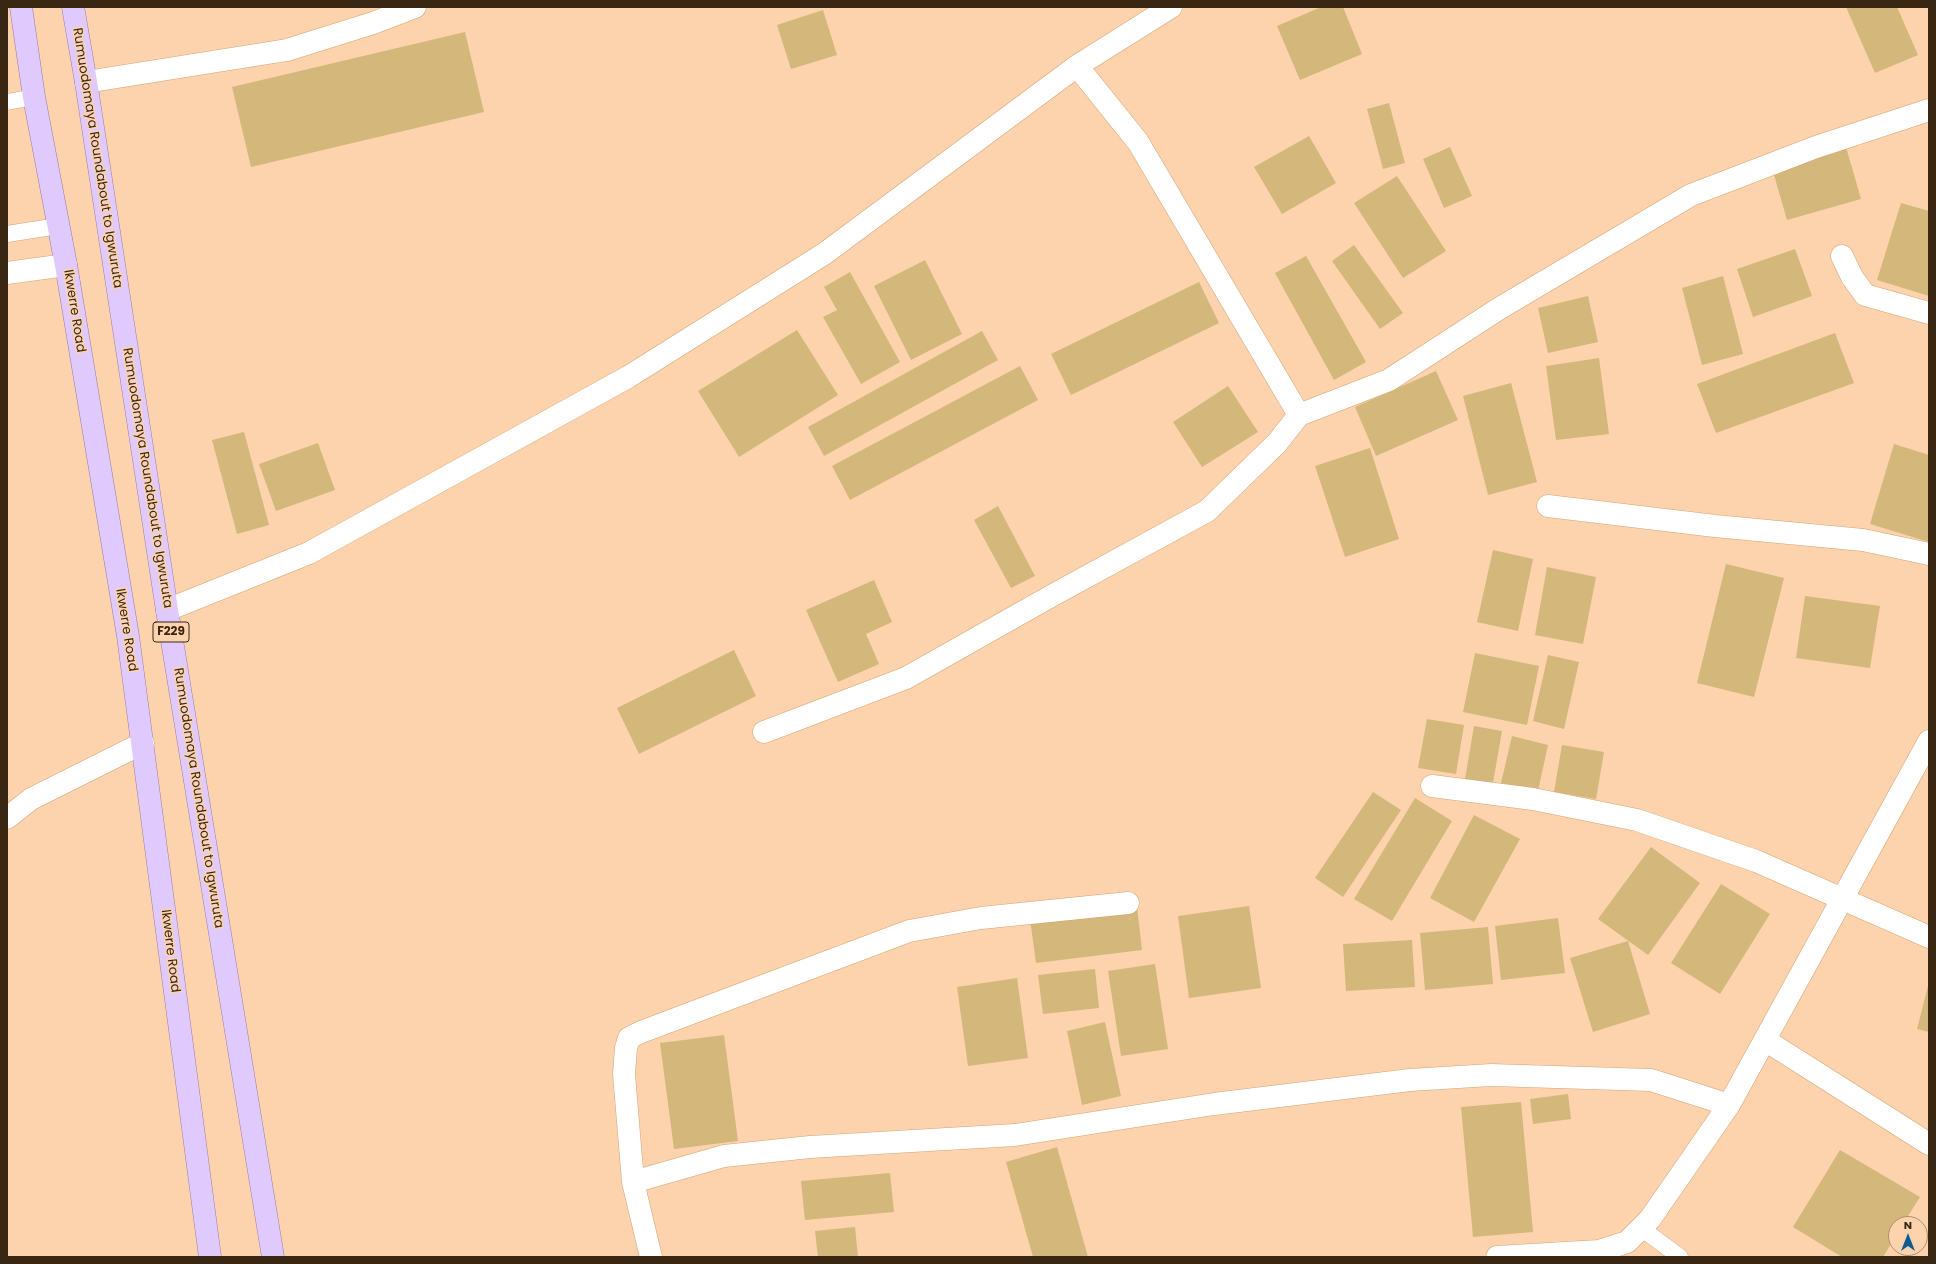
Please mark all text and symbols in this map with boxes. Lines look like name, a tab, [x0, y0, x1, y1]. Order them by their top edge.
street label: Rumuodomaya Roundabout to Igwuruta	[69, 27, 125, 289]
street label: Ikwerre Road	[60, 268, 88, 354]
street label: Rumuodomaya Roundabout to Igwuruta	[119, 347, 175, 609]
street label: Ikwerre Road	[112, 587, 140, 673]
road number: F229	[153, 622, 189, 642]
street label: Rumuodomaya Roundabout to Igwuruta	[170, 667, 226, 929]
street label: Ikwerre Road	[157, 909, 183, 993]
north arrow	[1888, 1216, 1928, 1256]
text: N	[1904, 1217, 1912, 1233]

